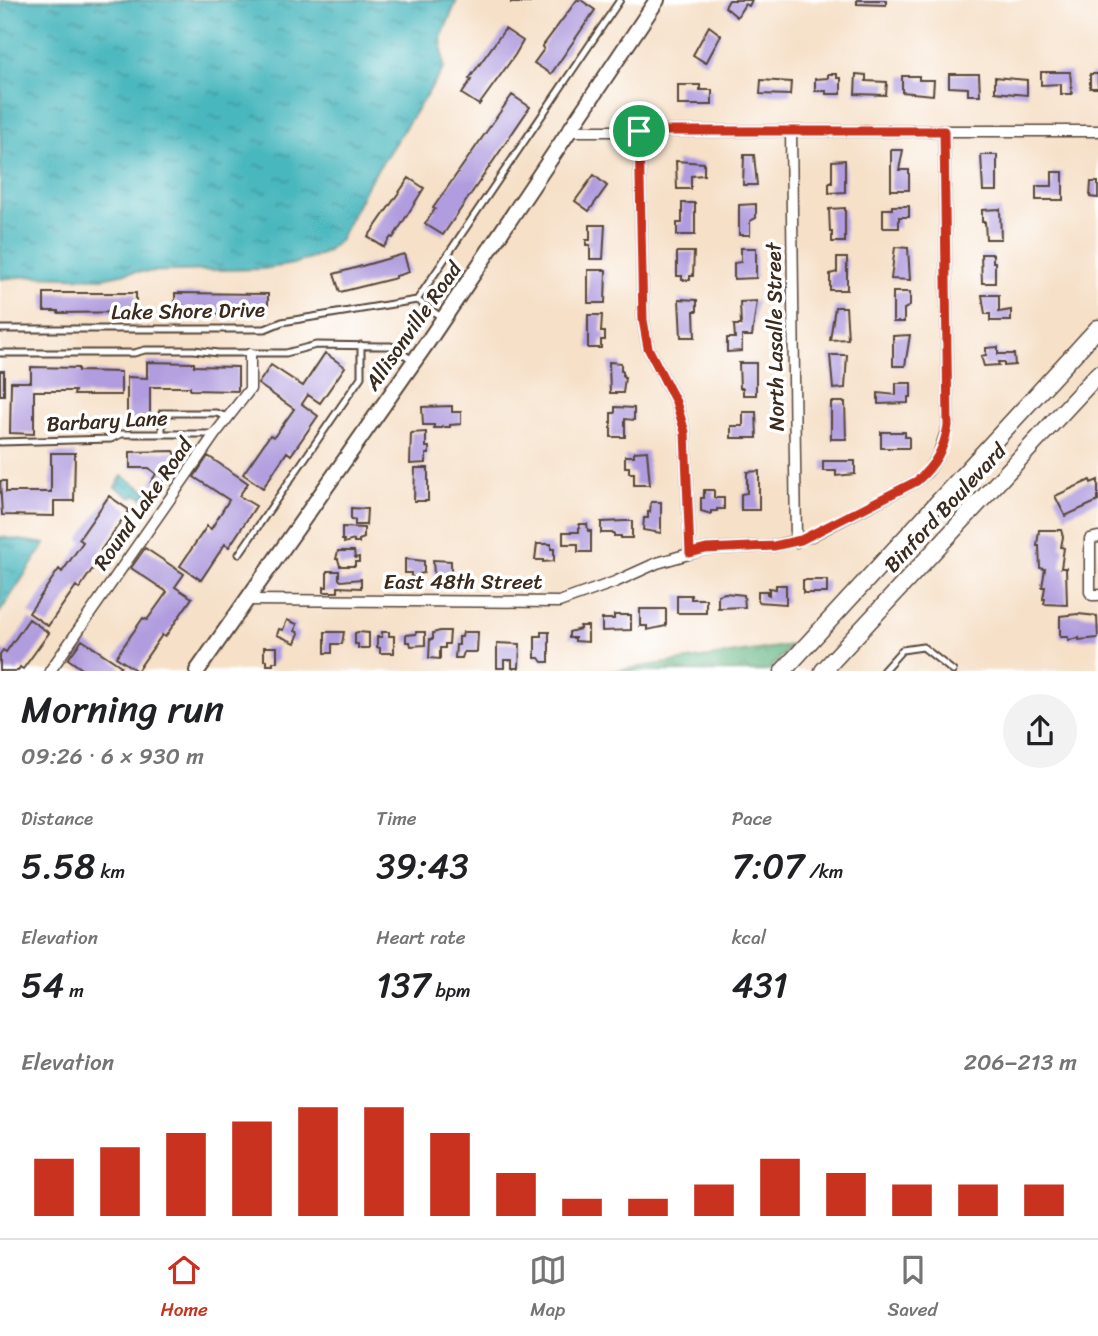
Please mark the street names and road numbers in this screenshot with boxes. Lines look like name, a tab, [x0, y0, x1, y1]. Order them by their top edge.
street label: North Lasalle Street	[754, 241, 796, 432]
street label: Allisonville Road	[354, 252, 473, 400]
street label: Lake Shore Drive	[111, 291, 265, 331]
street label: Barbary Lane	[45, 399, 169, 443]
street label: Round Lake Road	[83, 428, 204, 578]
street label: Binford Boulevard	[874, 433, 1017, 582]
street label: East 48th Street	[384, 563, 542, 601]

